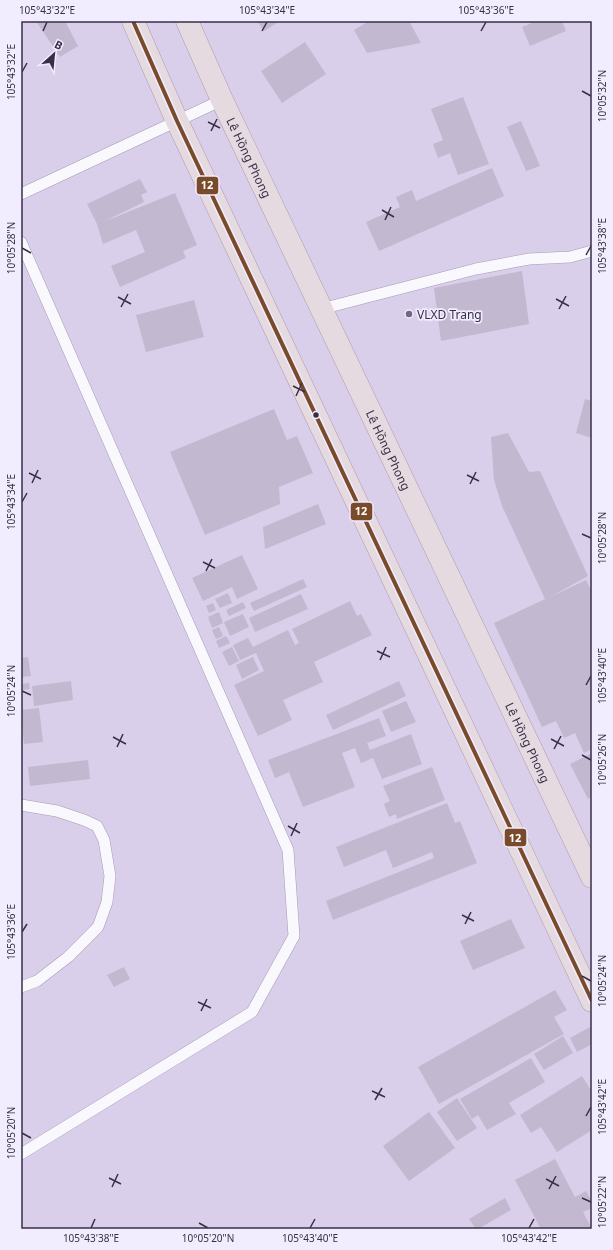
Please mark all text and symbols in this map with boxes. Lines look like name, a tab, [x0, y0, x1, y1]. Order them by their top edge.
text: 105°43'32"E	[19, 3, 75, 17]
text: 105°43'34"E	[239, 3, 295, 17]
text: 105°43'36"E	[458, 3, 514, 17]
north arrow	[34, 34, 74, 74]
text: B	[52, 36, 65, 53]
text: 105°43'32"E	[4, 44, 18, 100]
text: 10°05'32"N	[595, 70, 609, 122]
street label: Lê Hồng Phong	[223, 114, 276, 200]
line badge: 12	[196, 176, 219, 195]
text: 12	[201, 177, 213, 192]
text: 105°43'38"E	[595, 218, 609, 274]
text: 10°05'28"N	[4, 222, 18, 274]
place label: VLXD Trang	[417, 306, 482, 323]
marker: VLXD Trang	[404, 309, 414, 319]
street label: Lê Hồng Phong	[362, 407, 415, 493]
unlabelled marker	[311, 410, 321, 420]
text: 105°43'34"E	[4, 474, 18, 530]
line badge: 12	[350, 502, 373, 521]
text: 12	[355, 503, 367, 518]
text: 10°05'28"N	[595, 512, 609, 564]
text: 105°43'40"E	[595, 648, 609, 704]
text: 10°05'24"N	[4, 665, 18, 717]
street label: Lê Hồng Phong	[502, 700, 554, 785]
text: 10°05'26"N	[595, 734, 609, 786]
line badge: 12	[504, 828, 527, 847]
text: 12	[509, 830, 521, 845]
text: 105°43'36"E	[4, 904, 18, 960]
text: 10°05'24"N	[595, 955, 609, 1007]
text: 105°43'42"E	[595, 1079, 609, 1135]
text: 10°05'20"N	[4, 1107, 18, 1159]
text: 10°05'22"N	[595, 1176, 609, 1228]
text: 105°43'38"E	[63, 1231, 119, 1245]
text: 10°05'20"N	[182, 1231, 234, 1245]
text: 105°43'40"E	[282, 1231, 338, 1245]
text: 105°43'42"E	[501, 1231, 557, 1245]

